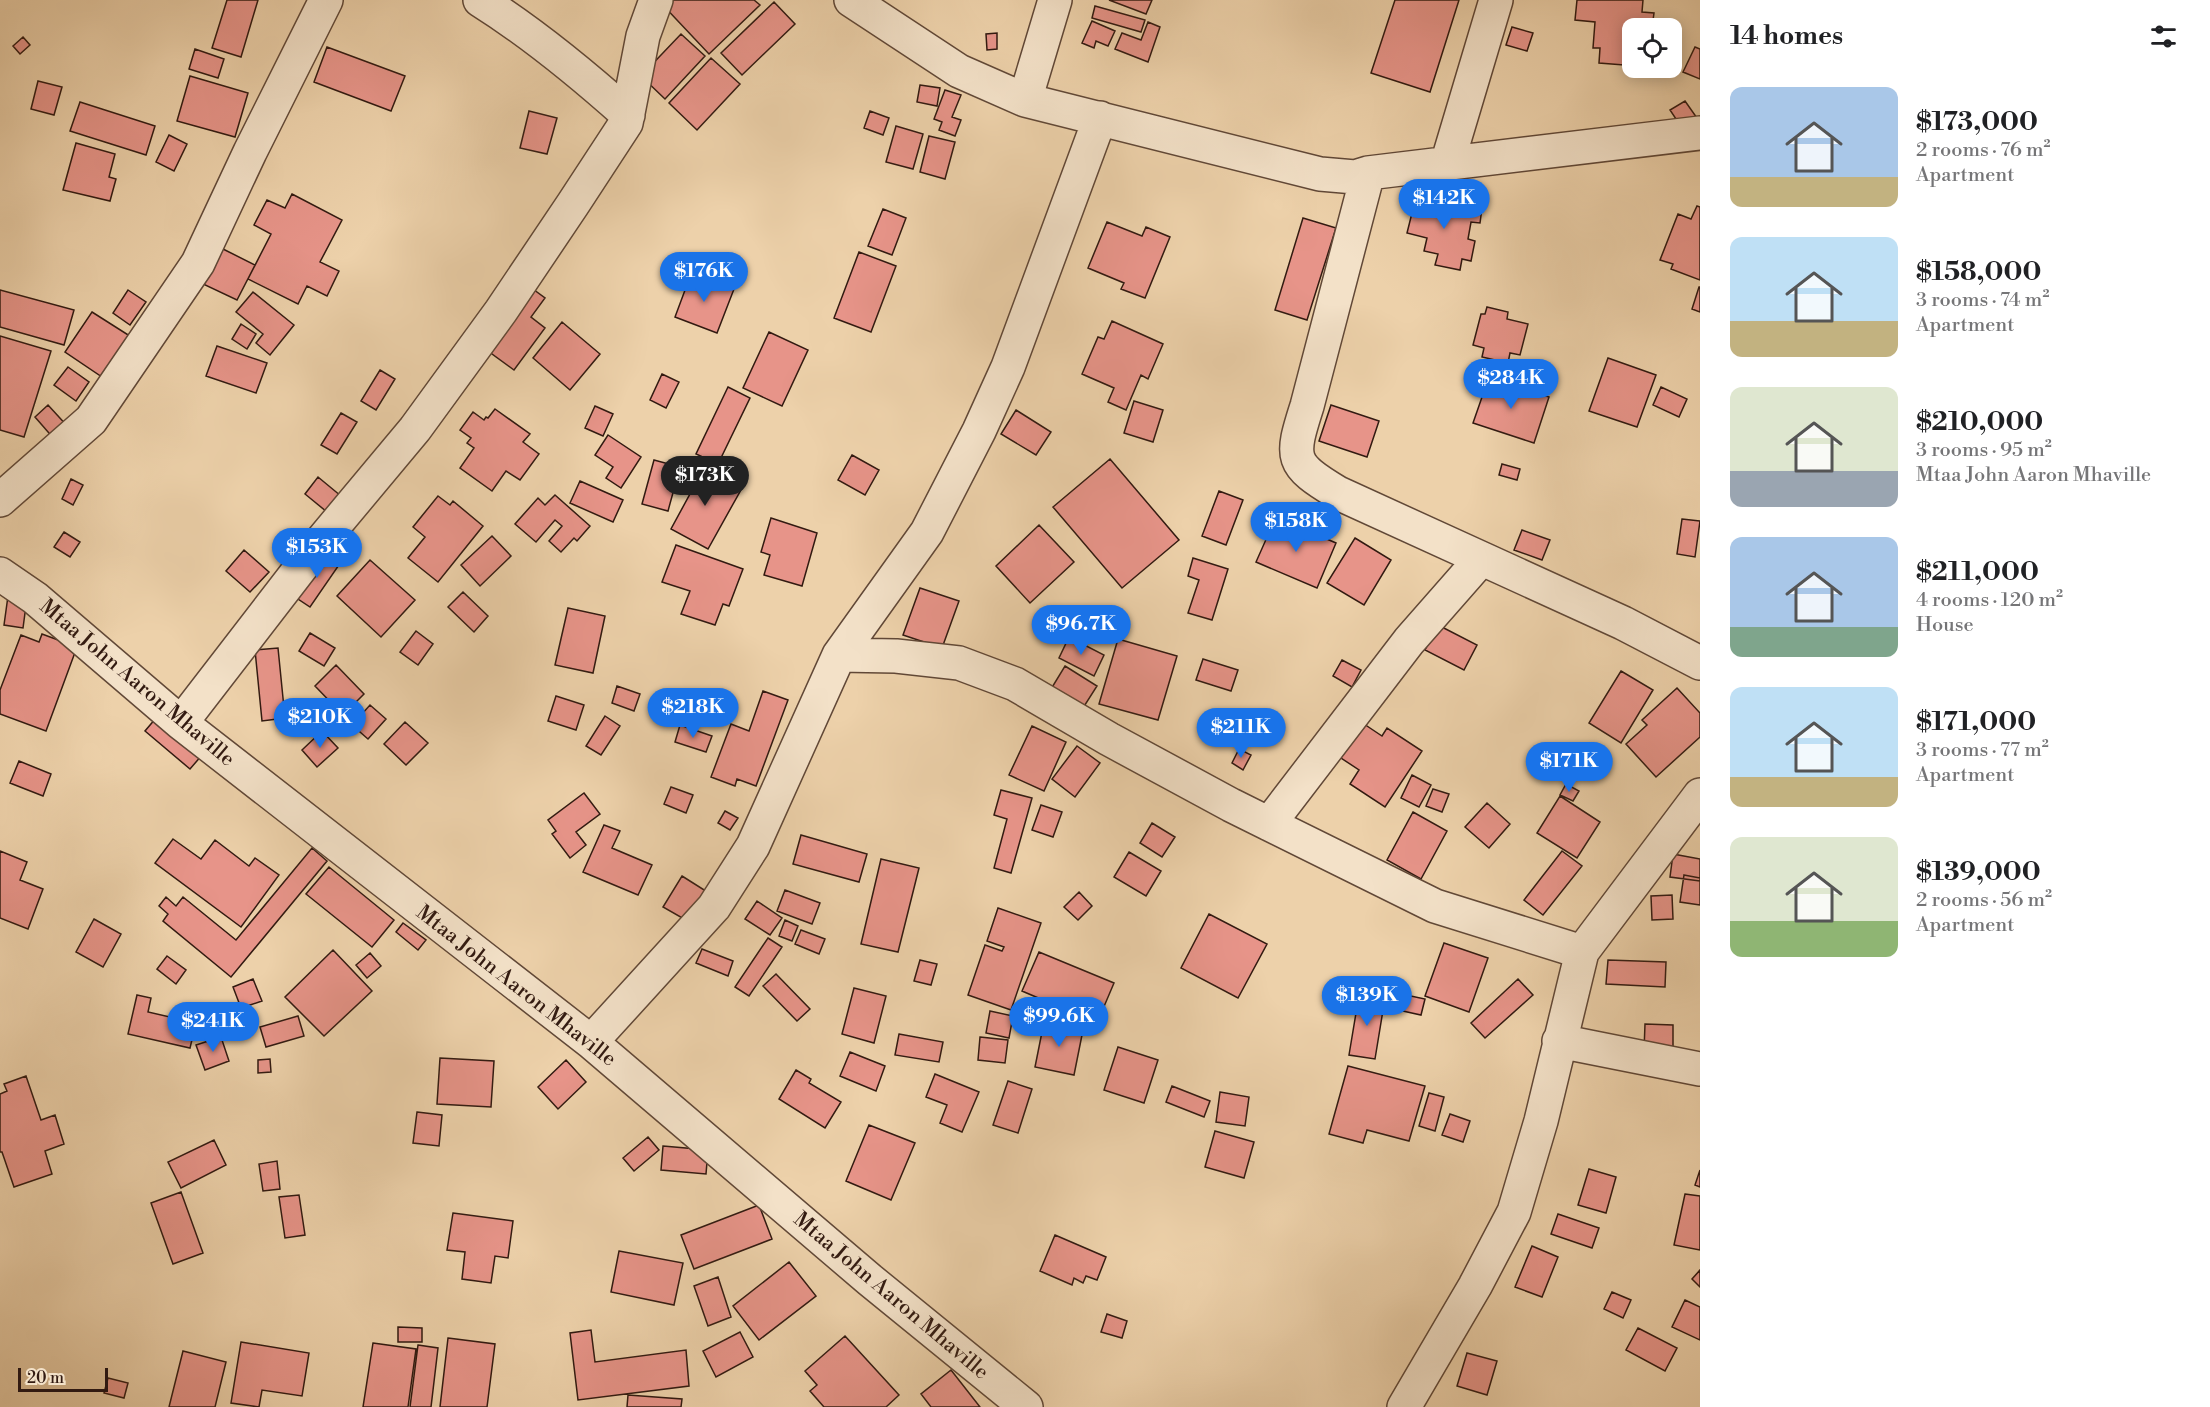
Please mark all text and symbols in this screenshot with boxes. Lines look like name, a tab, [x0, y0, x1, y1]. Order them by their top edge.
map controls	[1622, 18, 1682, 78]
button: locate	[1622, 18, 1682, 78]
text: 14 homes	[1730, 20, 1843, 52]
icon: filters	[2147, 20, 2180, 53]
text: $173,000	[1916, 106, 2038, 138]
icon: home	[1778, 111, 1850, 183]
text: 2 rooms · 76 m²	[1916, 138, 2050, 163]
text: Apartment	[1916, 163, 2014, 188]
pin: $142K	[1402, 179, 1486, 230]
text: $142K	[1413, 186, 1475, 211]
pin: $176K	[662, 252, 746, 303]
text: $158,000	[1916, 256, 2041, 288]
text: $176K	[674, 259, 734, 284]
icon: home	[1778, 261, 1850, 333]
text: 3 rooms · 74 m²	[1916, 288, 2049, 313]
text: Apartment	[1916, 313, 2014, 338]
pin: $284K	[1469, 359, 1553, 410]
text: $284K	[1477, 366, 1545, 391]
text: $210,000	[1916, 406, 2043, 438]
icon: home	[1778, 411, 1850, 483]
text: 3 rooms · 95 m²	[1916, 438, 2052, 463]
pin: $173K	[663, 456, 747, 507]
text: $173K	[675, 463, 735, 488]
text: Mtaa John Aaron Mhaville	[1916, 463, 2151, 488]
pin: $158K	[1254, 502, 1338, 553]
text: $158K	[1265, 509, 1327, 534]
pin: $153K	[275, 528, 359, 579]
text: $153K	[286, 535, 348, 560]
text: $211,000	[1916, 556, 2039, 588]
icon: home	[1778, 561, 1850, 633]
text: 4 rooms · 120 m²	[1916, 588, 2063, 613]
street label: Mtaa John Aaron Mhaville	[34, 594, 240, 772]
pin: $96.7K	[1032, 605, 1130, 656]
text: $96.7K	[1046, 612, 1116, 637]
text: House	[1916, 613, 1974, 638]
pin: $218K	[651, 688, 735, 739]
text: $218K	[662, 695, 724, 720]
pin: $210K	[278, 698, 362, 749]
text: $210K	[288, 705, 352, 730]
text: $171,000	[1916, 706, 2036, 738]
pin: $211K	[1199, 708, 1283, 759]
icon: home	[1778, 711, 1850, 783]
text: $211K	[1211, 715, 1271, 740]
text: 3 rooms · 77 m²	[1916, 738, 2049, 763]
pin: $171K	[1527, 742, 1611, 793]
text: $171K	[1540, 749, 1598, 774]
text: Apartment	[1916, 763, 2014, 788]
text: $139,000	[1916, 856, 2041, 888]
icon: home	[1778, 861, 1850, 933]
text: 2 rooms · 56 m²	[1916, 888, 2052, 913]
street label: Mtaa John Aaron Mhaville	[411, 900, 621, 1072]
text: Apartment	[1916, 913, 2014, 938]
pin: $139K	[1325, 976, 1409, 1027]
text: $139K	[1336, 983, 1398, 1008]
pin: $99.6K	[1010, 997, 1108, 1048]
pin: $241K	[171, 1002, 255, 1053]
text: $99.6K	[1023, 1004, 1095, 1029]
text: $241K	[181, 1009, 245, 1034]
street label: Mtaa John Aaron Mhaville	[788, 1207, 994, 1385]
scale bar	[18, 1365, 108, 1392]
text: 20 m	[27, 1368, 64, 1388]

